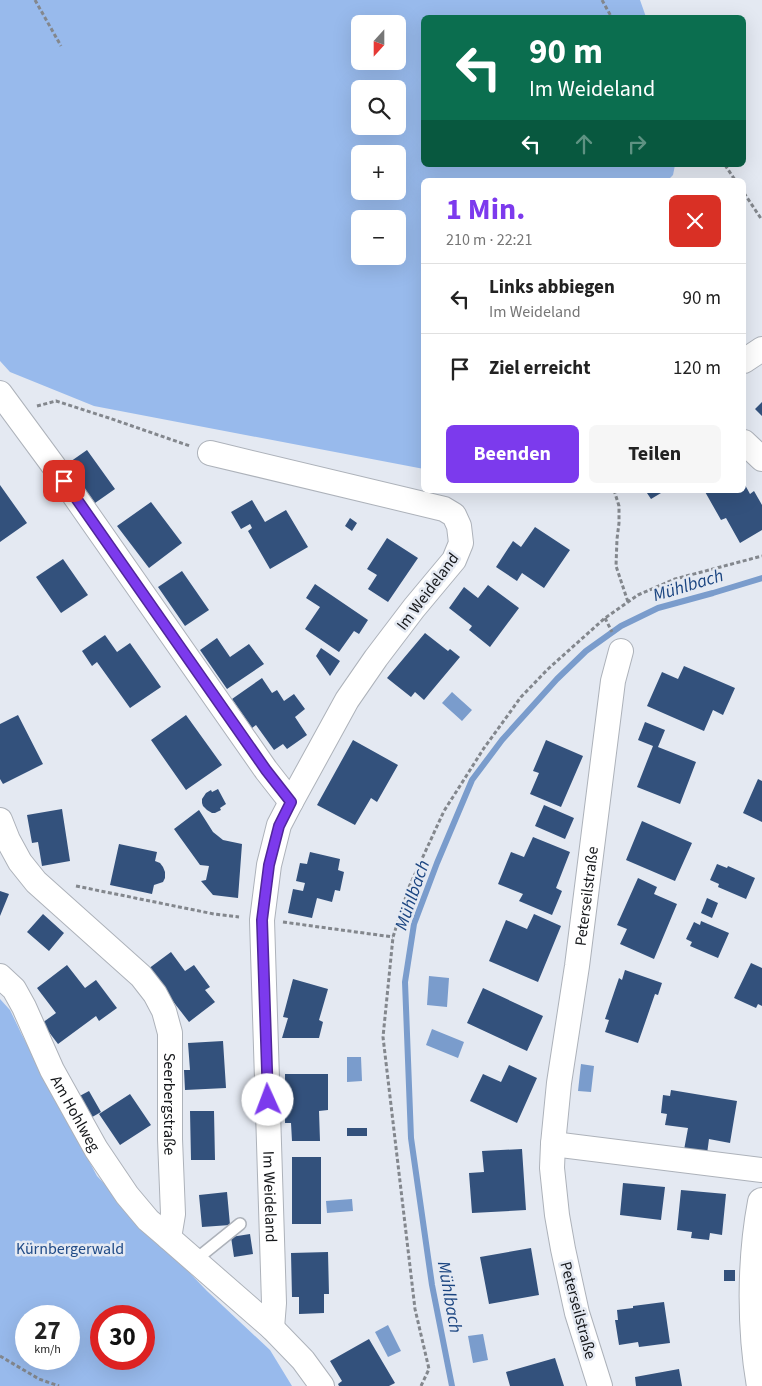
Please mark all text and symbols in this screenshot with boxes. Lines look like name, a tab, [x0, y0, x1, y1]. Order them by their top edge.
north arrow	[351, 15, 406, 70]
map controls	[351, 15, 406, 265]
text: 90 m	[529, 27, 603, 77]
icon: left	[446, 35, 511, 100]
text: Im Weideland	[529, 73, 655, 105]
button: search	[351, 80, 406, 135]
icon: left	[517, 130, 545, 158]
icon: ahead	[570, 130, 598, 158]
icon: right	[623, 130, 651, 158]
button: +	[351, 145, 406, 200]
text: 1 Min.	[446, 188, 525, 231]
button: close	[669, 195, 721, 247]
button: −	[351, 210, 406, 265]
text: 210 m · 22:21	[446, 229, 533, 251]
text: Links abbiegen	[489, 274, 615, 301]
icon: left	[446, 285, 474, 313]
text: 90 m	[683, 285, 721, 312]
text: Im Weideland	[489, 301, 581, 323]
icon: arrive	[446, 355, 474, 383]
text: Ziel erreicht	[489, 355, 590, 382]
text: 120 m	[673, 355, 721, 382]
button: Beenden	[446, 425, 579, 483]
button: Teilen	[589, 425, 721, 483]
pin	[43, 460, 85, 502]
icon: arrive	[50, 467, 78, 495]
street label: Im Weideland	[391, 548, 464, 635]
water label: Mühlbach	[650, 563, 726, 608]
street label: Peterseilstraße	[570, 845, 604, 947]
water label: Mühlbach	[389, 857, 436, 934]
street label: Seerbergstraße	[158, 1053, 181, 1156]
street label: Am Hohlweg	[45, 1071, 105, 1156]
position arrow	[241, 1073, 293, 1125]
street label: Im Weideland	[257, 1151, 282, 1243]
park label: Kürnbergerwald	[16, 1238, 124, 1260]
water label: Mühlbach	[431, 1259, 468, 1335]
street label: Peterseilstraße	[554, 1259, 602, 1361]
speed limit sign: 30	[90, 1305, 155, 1370]
text: 27	[34, 1313, 61, 1349]
text: km/h	[34, 1341, 61, 1358]

